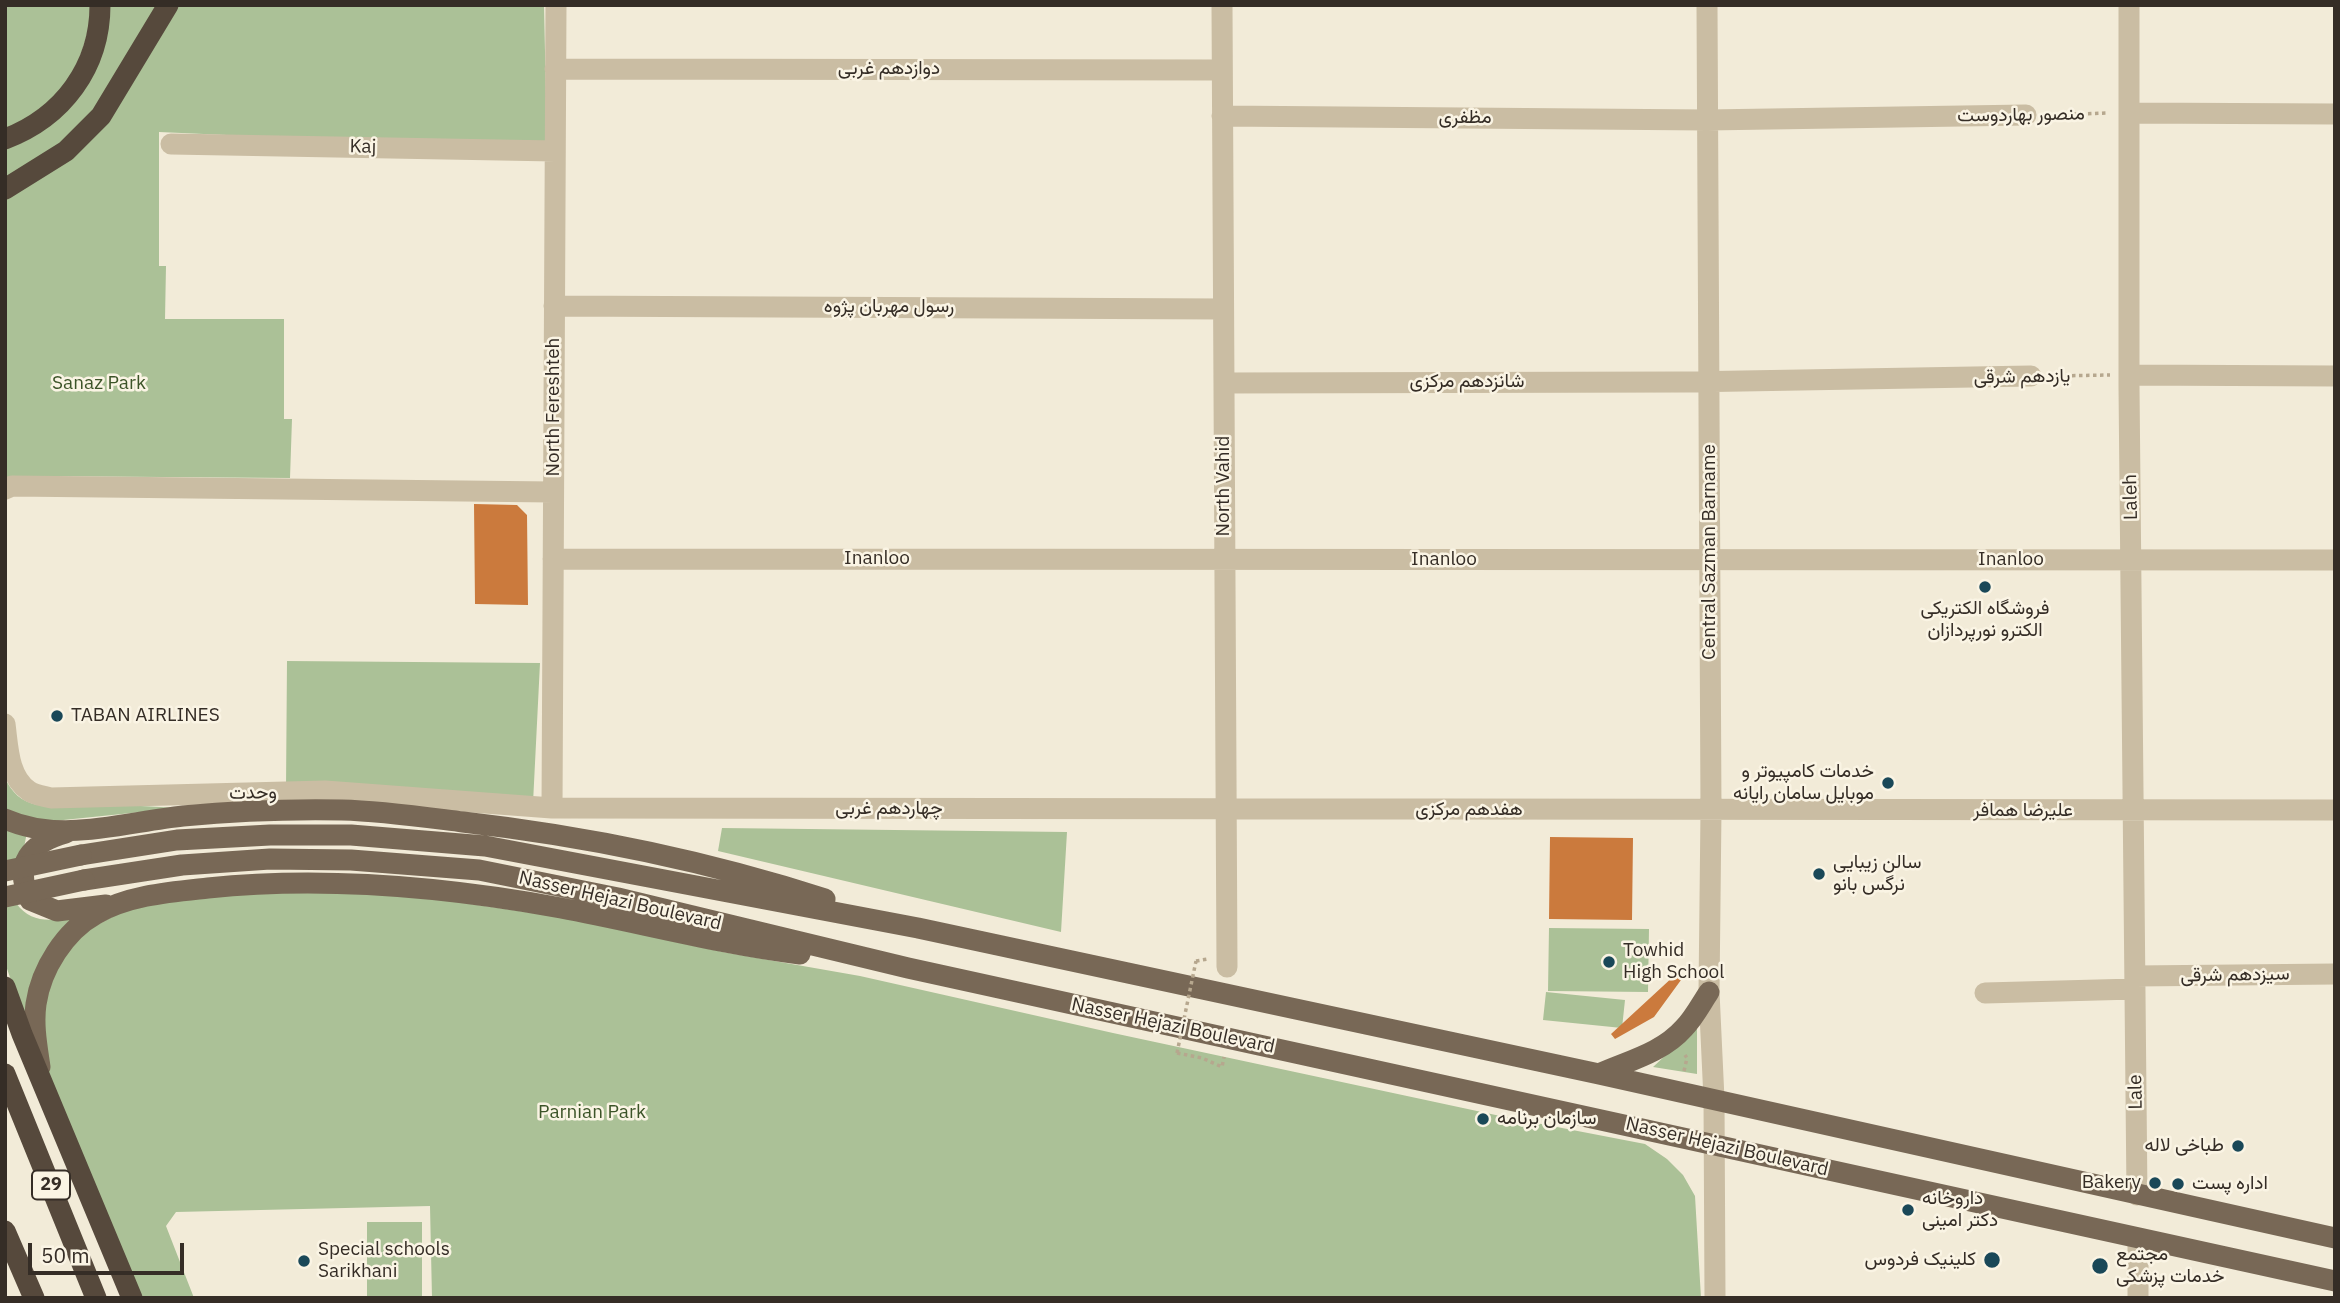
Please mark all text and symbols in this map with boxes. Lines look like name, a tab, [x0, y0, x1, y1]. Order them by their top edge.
street label: دوازدهم غربی	[838, 58, 940, 80]
street label: منصور بهاردوست	[1957, 102, 2085, 128]
street label: مظفری	[1438, 107, 1492, 129]
street label: Kaj	[349, 135, 377, 159]
street label: رسول مهربان پژوه	[824, 296, 954, 318]
street label: North Fereshteh	[543, 338, 565, 476]
street label: یازدهم شرقی	[1973, 365, 2071, 389]
street label: شانزدهم مرکزی	[1410, 371, 1524, 393]
park label: Sanaz Park	[52, 373, 146, 395]
street label: North Vahid	[1213, 436, 1235, 536]
street label: Central Sazman Barname	[1699, 444, 1721, 660]
street label: Laleh	[2119, 474, 2143, 520]
street label: Inanloo	[844, 548, 910, 570]
street label: Inanloo	[1411, 549, 1477, 571]
street label: Inanloo	[1978, 549, 2044, 571]
marker: فروشگاه الکتریکی الکترو نورپردازان	[1977, 579, 1993, 595]
place label: فروشگاه الکتریکی الکترو نورپردازان	[1921, 598, 2049, 642]
place label: TABAN AIRLINES	[71, 705, 220, 727]
marker: TABAN AIRLINES	[49, 708, 65, 724]
place label: خدمات کامپیوتر و موبایل سامان رایانه	[1733, 761, 1874, 805]
marker: خدمات کامپیوتر و موبایل سامان رایانه	[1880, 775, 1896, 791]
street label: وحدت	[229, 781, 277, 805]
street label: چهاردهم غربی	[835, 798, 943, 820]
street label: هفدهم مرکزی	[1415, 799, 1523, 821]
street label: علیرضا همافر	[1973, 800, 2073, 822]
place label: سالن زیبایی نرگس بانو	[1833, 852, 1921, 896]
marker: سالن زیبایی نرگس بانو	[1811, 866, 1827, 882]
street label: Nasser Hejazi Boulevard	[517, 867, 723, 935]
place label: Towhid High School	[1623, 940, 1724, 984]
marker: Towhid High School	[1601, 954, 1617, 970]
street label: سیزدهم شرقی	[2180, 963, 2290, 987]
street label: Nasser Hejazi Boulevard	[1069, 993, 1277, 1059]
street label: Lale	[2124, 1074, 2148, 1110]
park label: Parnian Park	[538, 1102, 646, 1124]
place label: سازمان برنامه	[1497, 1108, 1596, 1130]
marker: سازمان برنامه	[1475, 1111, 1491, 1127]
street label: Nasser Hejazi Boulevard	[1624, 1113, 1830, 1181]
place label: طباخی لاله	[2144, 1135, 2224, 1157]
marker: طباخی لاله	[2230, 1138, 2246, 1154]
road number: 29	[32, 1170, 70, 1200]
place label: Bakery	[2082, 1172, 2141, 1194]
place label: اداره پست	[2192, 1173, 2268, 1195]
marker: Bakery	[2147, 1175, 2163, 1191]
marker: اداره پست	[2170, 1176, 2186, 1192]
place label: داروخانه دکتر امینی	[1922, 1188, 1998, 1232]
marker: داروخانه دکتر امینی	[1900, 1202, 1916, 1218]
scale bar	[32, 1230, 187, 1274]
place label: Special schools Sarikhani	[318, 1239, 450, 1283]
text: 50 m	[41, 1241, 90, 1269]
place label: مجتمع خدمات پزشکی	[2116, 1244, 2224, 1288]
place label: کلینیک فردوس	[1864, 1249, 1976, 1271]
marker: کلینیک فردوس	[1982, 1250, 2002, 1270]
marker: Special schools Sarikhani	[296, 1253, 312, 1269]
marker: مجتمع خدمات پزشکی	[2090, 1256, 2110, 1276]

